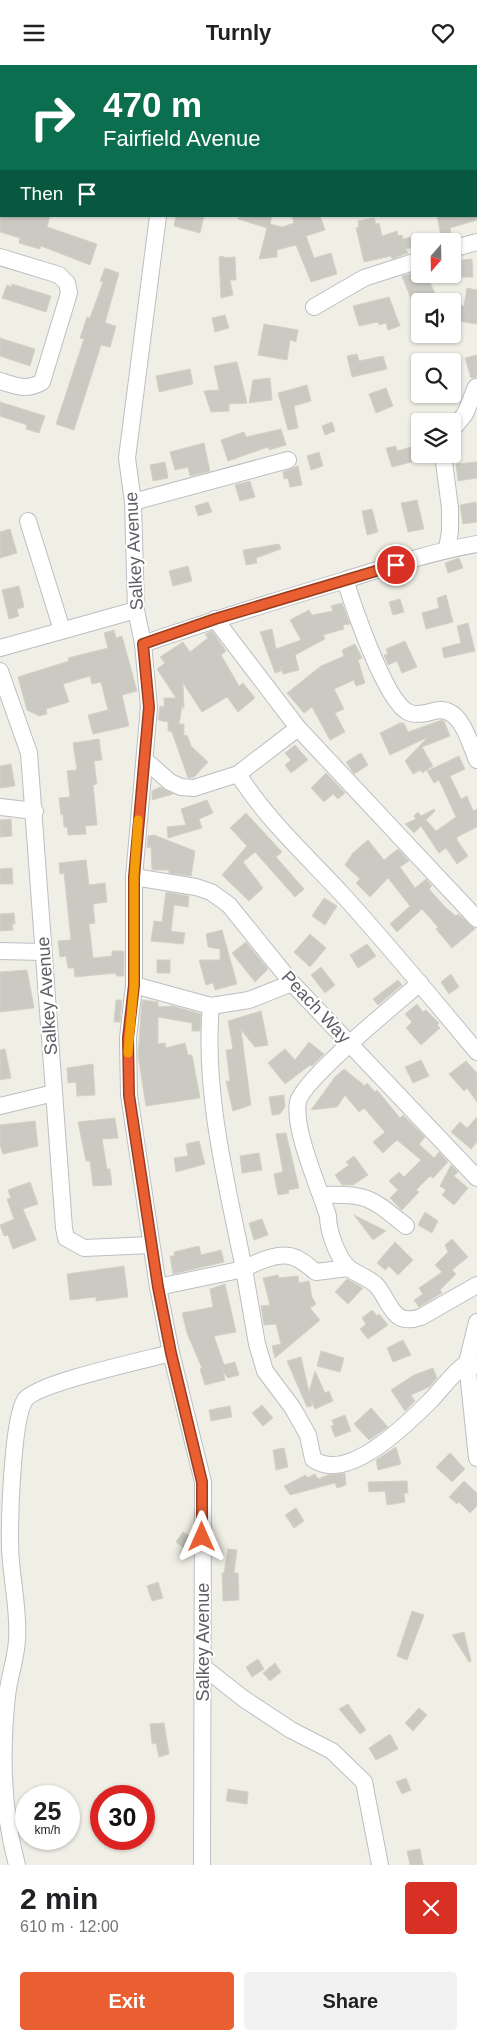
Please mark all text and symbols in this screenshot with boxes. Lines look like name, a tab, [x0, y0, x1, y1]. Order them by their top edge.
icon: menu	[20, 19, 48, 47]
icon: heart	[429, 19, 457, 47]
text: Turnly	[206, 20, 271, 45]
icon: right	[20, 85, 85, 150]
text: 470 m	[103, 85, 202, 124]
text: Fairfield Avenue	[103, 126, 260, 151]
icon: arrive	[73, 180, 101, 208]
text: Then	[20, 183, 63, 204]
north arrow	[411, 233, 461, 283]
map controls	[411, 233, 461, 463]
button: sound	[411, 293, 461, 343]
button: search	[411, 353, 461, 403]
button: layers	[411, 413, 461, 463]
street label: Salkey Avenue	[121, 491, 147, 611]
pin	[375, 544, 417, 586]
icon: arrive	[382, 551, 410, 579]
street label: Salkey Avenue	[33, 936, 61, 1056]
street label: Peach Way	[278, 967, 354, 1047]
position arrow	[175, 1510, 227, 1562]
street label: Salkey Avenue	[193, 1583, 213, 1701]
speed limit sign: 30	[90, 1785, 155, 1850]
text: 25	[34, 1797, 61, 1825]
text: km/h	[34, 1823, 61, 1837]
text: 2 min	[20, 1882, 98, 1915]
button: close	[405, 1882, 457, 1934]
text: 610 m · 12:00	[20, 1918, 119, 1935]
button: Exit	[20, 1972, 234, 2030]
button: Share	[244, 1972, 457, 2030]

